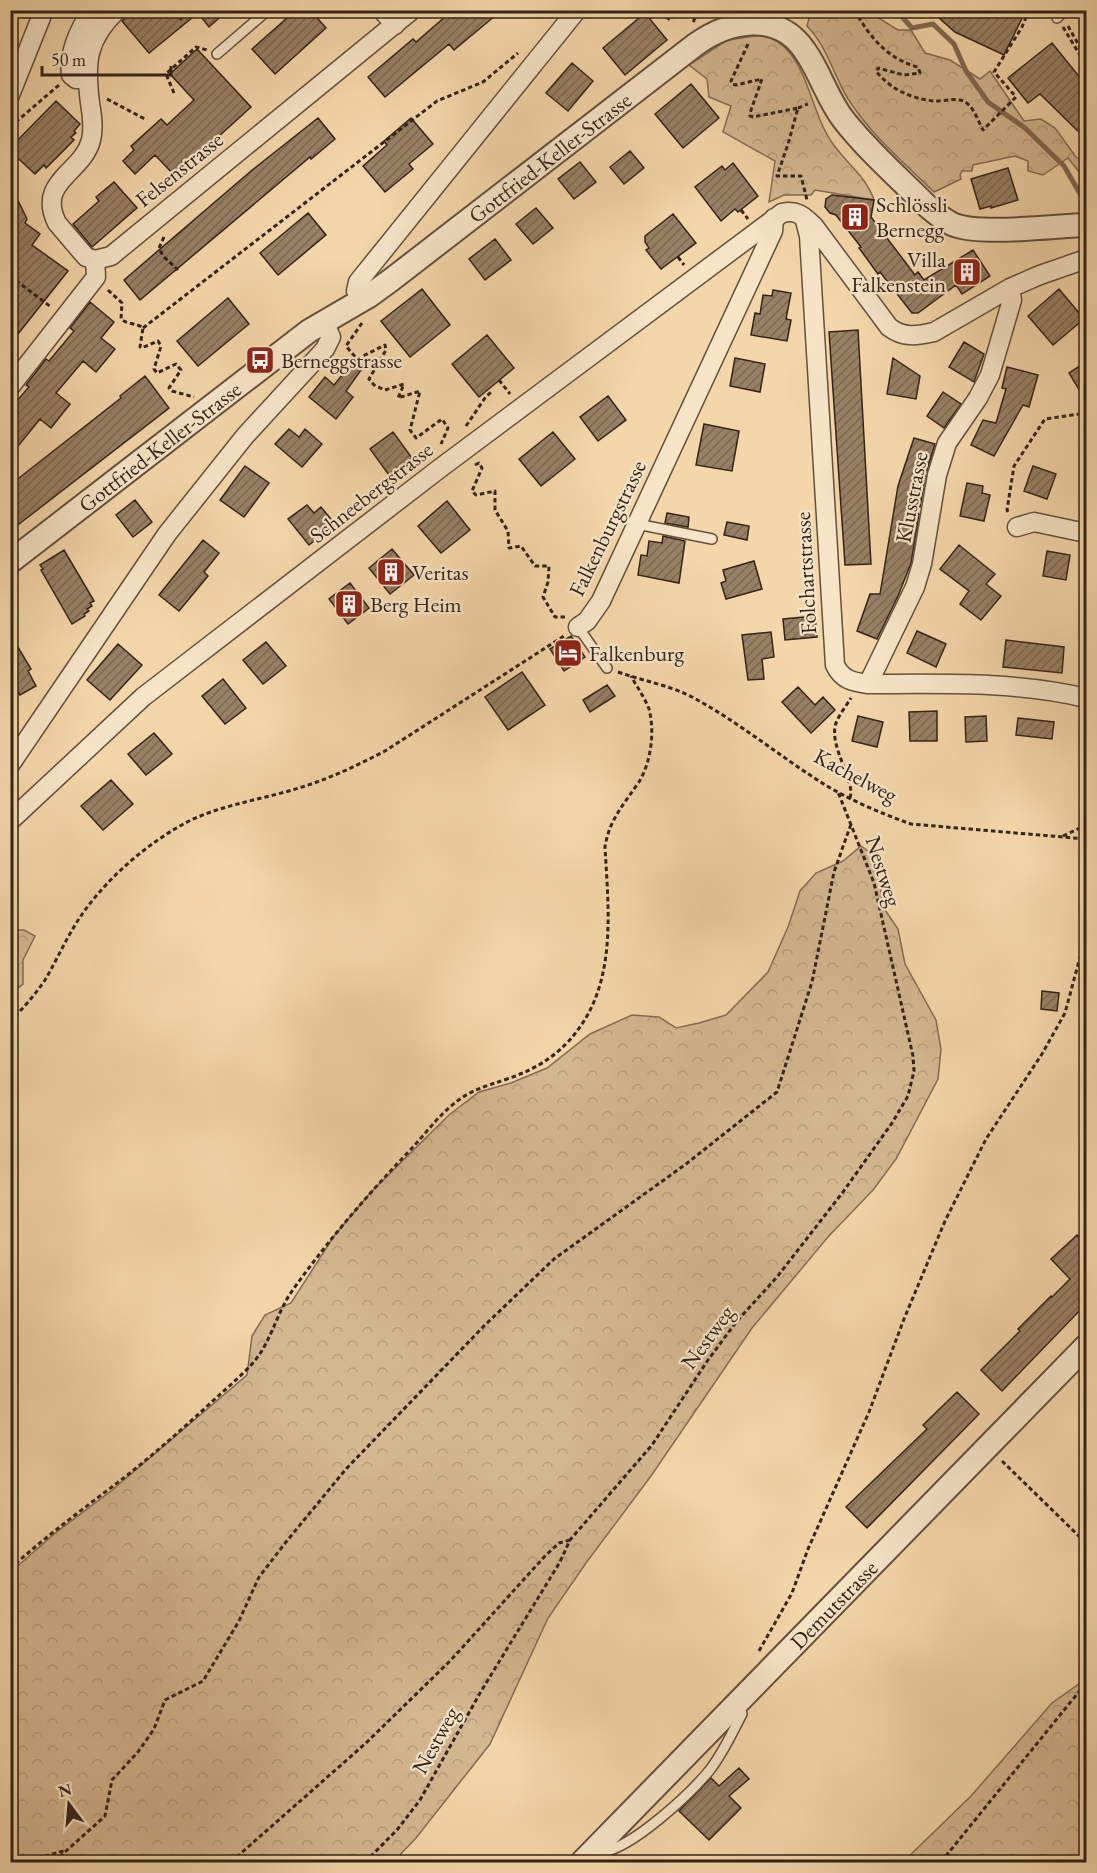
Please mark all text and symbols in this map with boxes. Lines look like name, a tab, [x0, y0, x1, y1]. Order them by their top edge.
scale bar	[42, 39, 171, 77]
text: 50 m	[51, 48, 86, 71]
street label: Gottfried-Keller-Strasse	[463, 85, 638, 230]
street label: Felsenstrasse	[130, 125, 229, 214]
place label: Schlössli Bernegg	[876, 190, 948, 244]
building icon: Schlössli Bernegg	[839, 201, 871, 233]
place label: Villa Falkenstein	[851, 245, 946, 299]
building icon: Villa Falkenstein	[951, 256, 983, 288]
bus stop icon: Berneggstrasse	[244, 344, 276, 376]
place label: Berneggstrasse	[281, 346, 403, 375]
street label: Gottfried-Keller-Strasse	[73, 375, 248, 519]
street label: Schneebergstrasse	[304, 435, 439, 550]
street label: Klusstrasse	[888, 449, 935, 545]
street label: Falkenburgstrasse	[562, 455, 653, 601]
street label: Folchartstrasse	[788, 511, 823, 635]
building icon: Veritas	[375, 556, 407, 588]
place label: Veritas	[412, 558, 469, 587]
building icon: Berg Heim	[333, 588, 365, 620]
place label: Berg Heim	[370, 590, 462, 619]
hotel icon: Falkenburg	[552, 637, 584, 669]
place label: Falkenburg	[589, 639, 684, 668]
street label: Kachelweg	[809, 741, 903, 810]
street label: Nestweg	[859, 832, 909, 911]
street label: Nestweg	[674, 1299, 741, 1375]
street label: Demutstrasse	[784, 1554, 884, 1656]
street label: Nestweg	[405, 1701, 466, 1779]
north arrow	[39, 1774, 99, 1834]
text: N	[56, 1778, 74, 1802]

